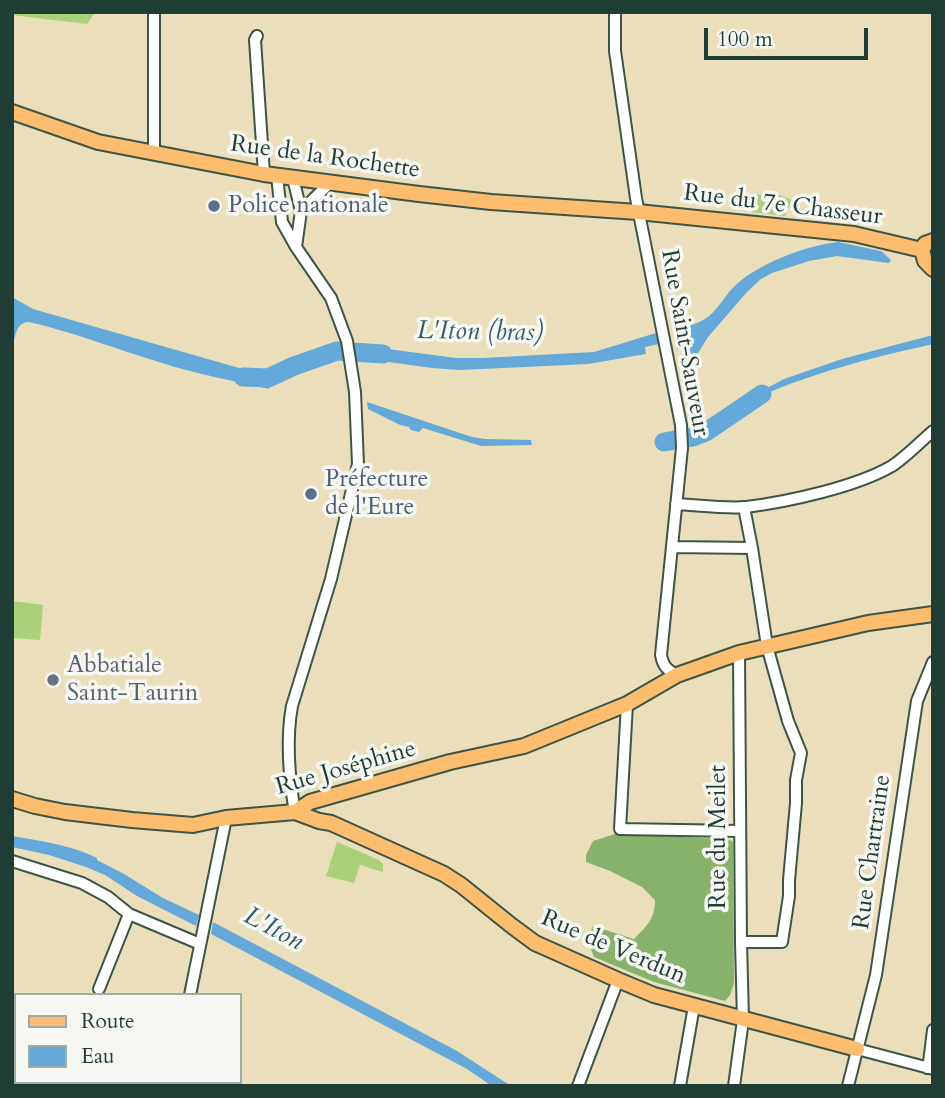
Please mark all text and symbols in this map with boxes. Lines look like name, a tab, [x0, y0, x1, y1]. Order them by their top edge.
scale bar	[707, 14, 872, 58]
text: 100 m	[717, 25, 773, 54]
street label: Rue de la Rochette	[228, 130, 422, 186]
street label: Rue du 7e Chasseur	[682, 180, 884, 232]
place label: Police nationale	[228, 192, 389, 220]
marker: Police nationale	[206, 198, 222, 214]
street label: Rue Saint-Sauveur	[653, 248, 715, 438]
water label: L'Iton (bras)	[417, 316, 543, 350]
place label: Préfecture de l'Eure	[325, 466, 428, 522]
marker: Préfecture de l'Eure	[303, 486, 319, 502]
place label: Abbatiale Saint-Taurin	[67, 652, 198, 708]
marker: Abbatiale Saint-Taurin	[45, 672, 61, 688]
street label: Rue Joséphine	[273, 735, 419, 803]
street label: Rue du Meilet	[705, 765, 733, 909]
street label: Rue Chartraine	[848, 773, 898, 931]
water label: L'Iton	[238, 902, 308, 958]
street label: Rue de Verdun	[536, 905, 690, 991]
legend	[14, 993, 242, 1084]
text: Route	[81, 1007, 135, 1036]
text: Eau	[81, 1042, 115, 1071]

